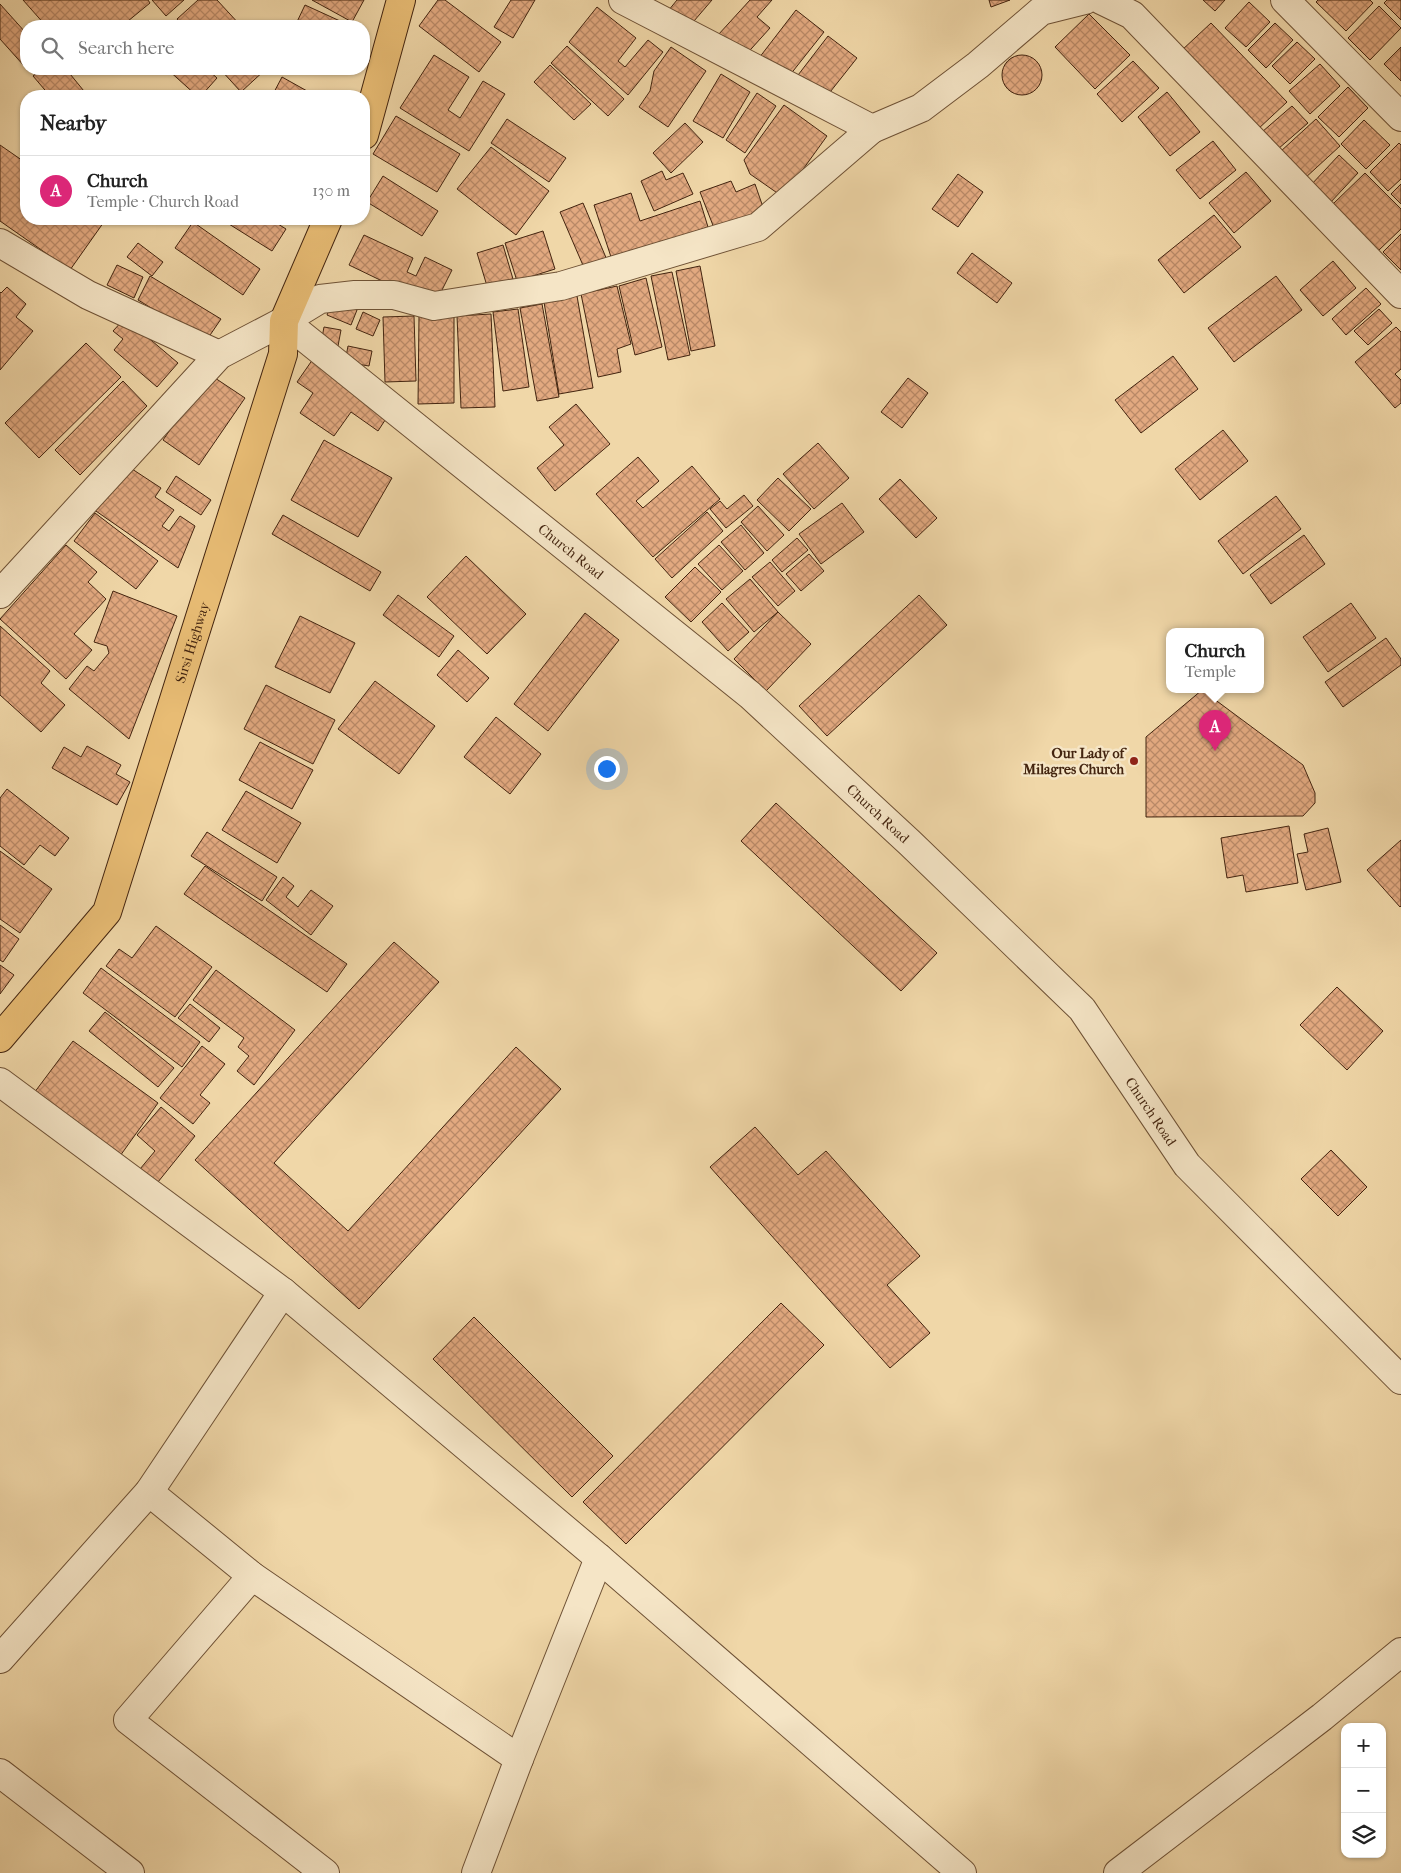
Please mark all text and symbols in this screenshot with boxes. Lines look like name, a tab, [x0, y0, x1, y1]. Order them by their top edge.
search box	[20, 20, 370, 75]
icon: search	[38, 34, 66, 62]
text: Search here	[78, 37, 174, 59]
text: Nearby	[40, 111, 106, 135]
text: Church	[87, 170, 148, 192]
text: A	[51, 181, 61, 200]
text: 130 m	[312, 181, 350, 200]
text: Temple · Church Road	[87, 192, 239, 211]
street label: Church Road	[535, 520, 607, 583]
street label: Sirsi Highway	[171, 599, 213, 685]
popup	[1166, 628, 1264, 693]
text: Church	[1185, 640, 1245, 662]
text: Temple	[1185, 662, 1236, 681]
pin: A	[1199, 710, 1231, 751]
place label: Our Lady of Milagres Church	[1022, 745, 1127, 778]
marker: Our Lady of Milagres Church	[1128, 755, 1140, 767]
your location	[594, 756, 620, 782]
street label: Church Road	[843, 780, 913, 847]
street label: Church Road	[1122, 1074, 1180, 1149]
map controls	[1341, 1723, 1386, 1858]
button: +	[1341, 1723, 1386, 1768]
button: −	[1341, 1768, 1386, 1813]
button: layers	[1341, 1813, 1386, 1858]

